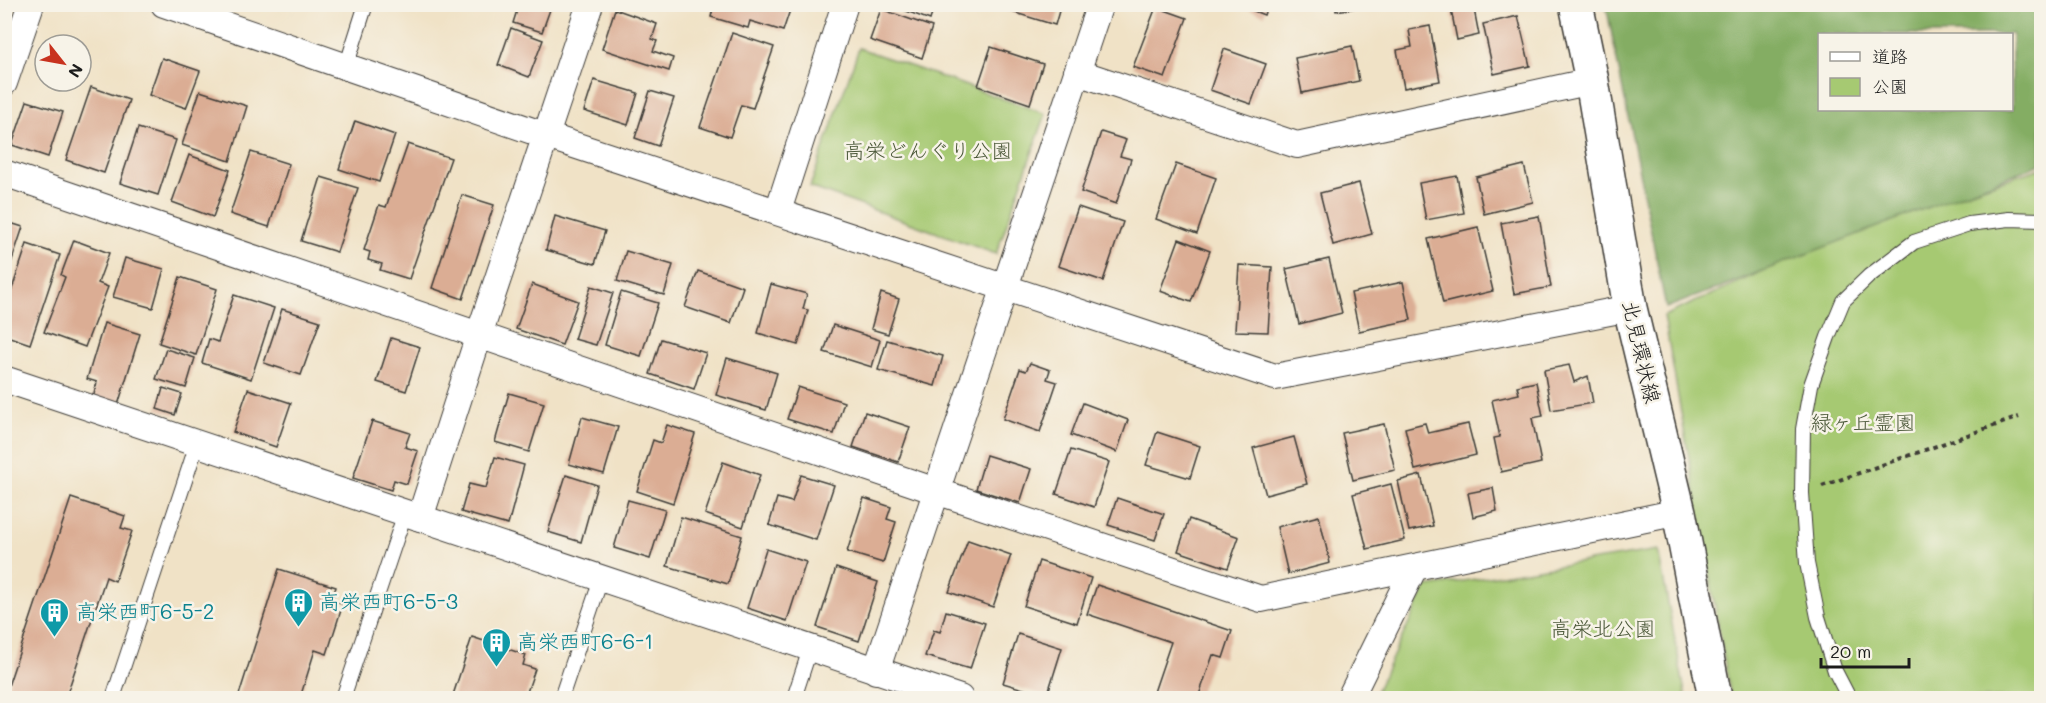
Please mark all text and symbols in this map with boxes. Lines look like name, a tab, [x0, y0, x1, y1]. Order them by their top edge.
north arrow	[33, 33, 93, 93]
legend	[1818, 33, 2013, 111]
text: 道路	[1872, 44, 1908, 68]
text: N	[64, 60, 88, 82]
text: 公園	[1872, 74, 1908, 98]
park label: 高栄どんぐり公園	[844, 136, 1012, 163]
street label: 北見環状線	[1617, 297, 1667, 406]
park label: 緑ヶ丘霊園	[1811, 408, 1916, 435]
building icon: 高栄西町6-5-3	[282, 586, 314, 628]
place label: 高栄西町6-5-3	[319, 587, 458, 614]
building icon: 高栄西町6-5-2	[39, 596, 71, 638]
place label: 高栄西町6-5-2	[76, 597, 214, 624]
park label: 高栄北公園	[1551, 614, 1656, 641]
building icon: 高栄西町6-6-1	[480, 626, 512, 668]
place label: 高栄西町6-6-1	[517, 627, 653, 654]
scale bar	[1821, 631, 1910, 669]
text: 20 m	[1830, 639, 1871, 663]

